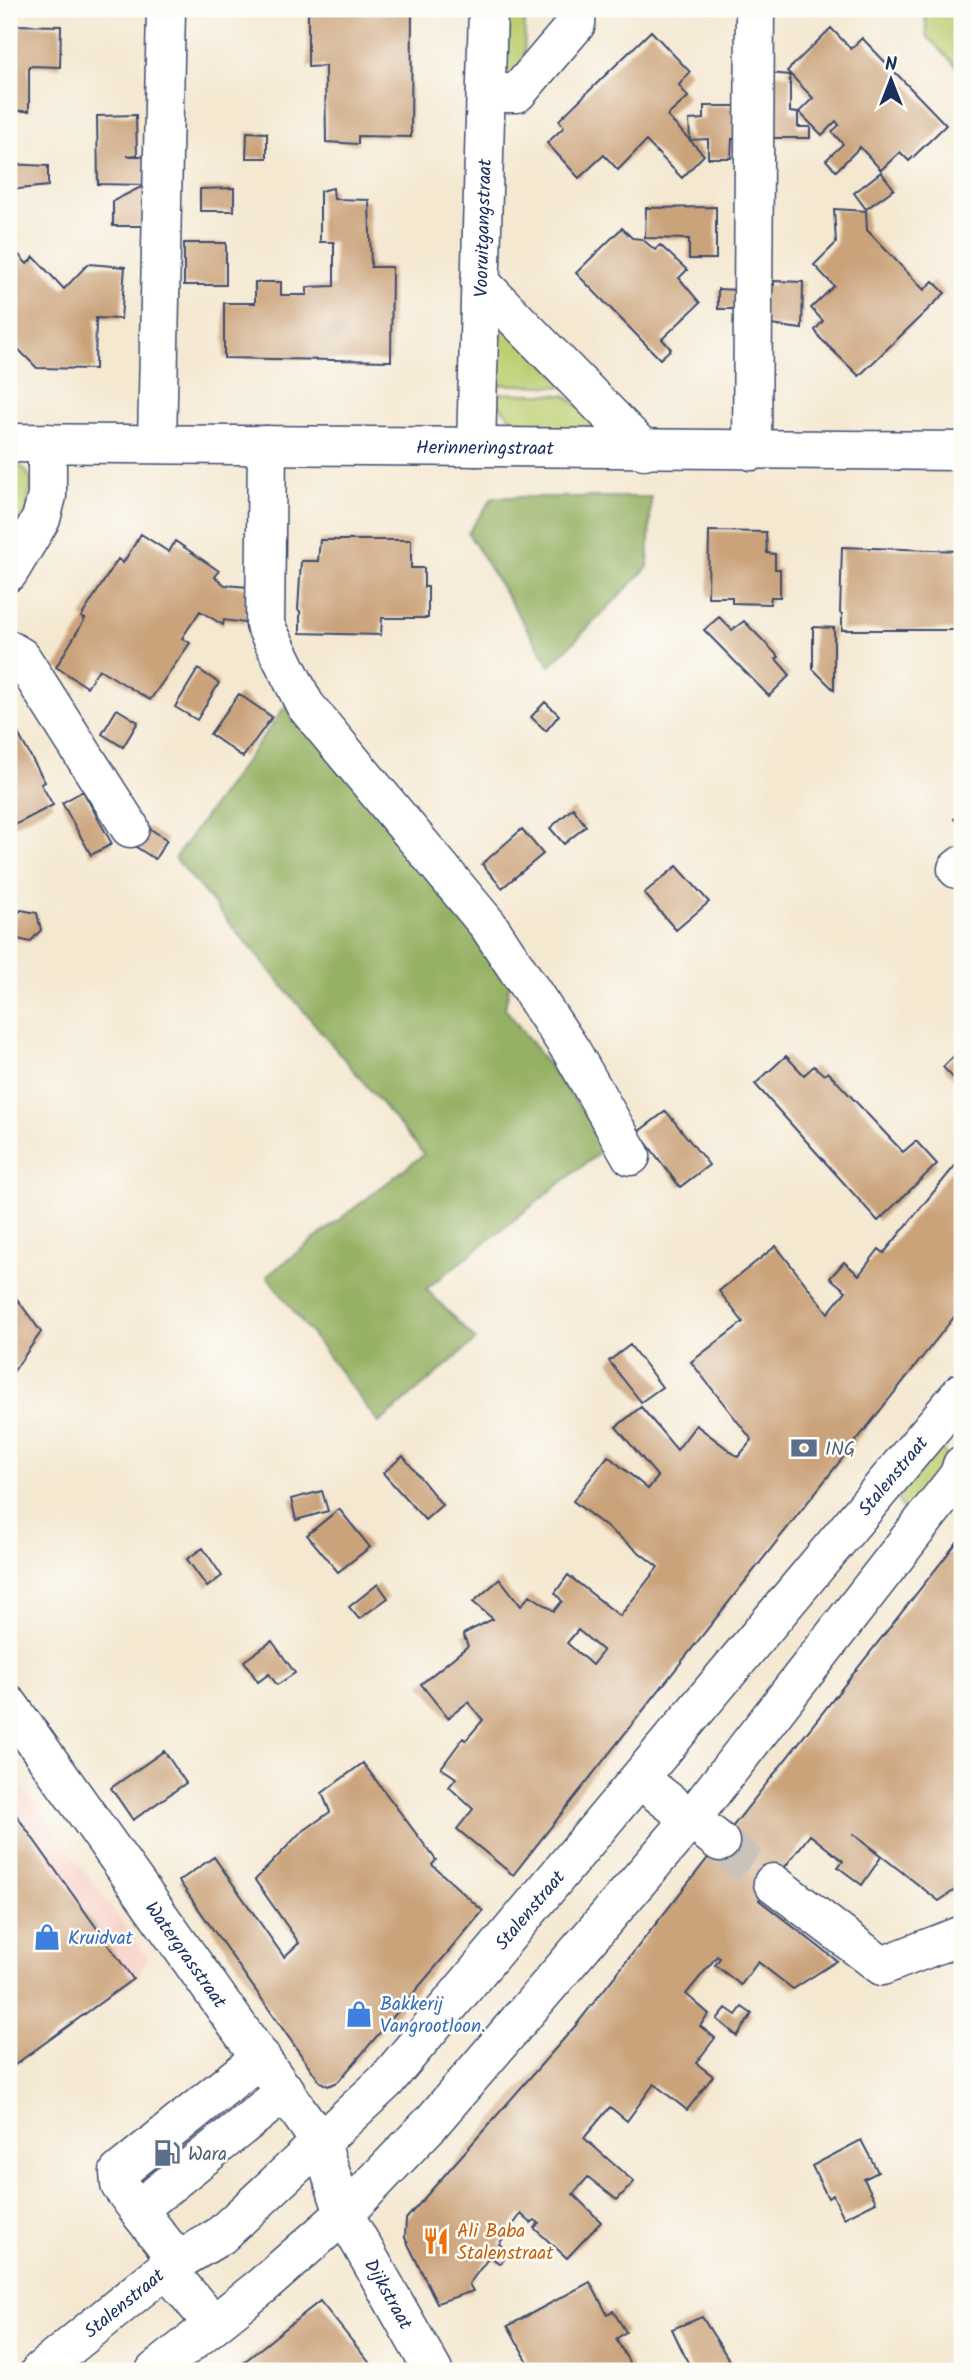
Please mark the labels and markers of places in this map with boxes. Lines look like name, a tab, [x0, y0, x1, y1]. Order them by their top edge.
bank icon: ING	[789, 1433, 819, 1463]
place label: ING	[825, 1435, 855, 1465]
shop icon: Kruidvat	[32, 1922, 62, 1952]
place label: Kruidvat	[68, 1924, 134, 1954]
place label: Bakkerij Vangrootloon.	[380, 1990, 486, 2042]
shop icon: Bakkerij Vangrootloon.	[344, 1999, 374, 2029]
fuel station icon: Wara	[152, 2138, 182, 2168]
place label: Wara	[188, 2140, 227, 2170]
place label: Ali Baba Stalenstraat	[457, 2217, 554, 2269]
restaurant icon: Ali Baba Stalenstraat	[421, 2226, 451, 2256]

